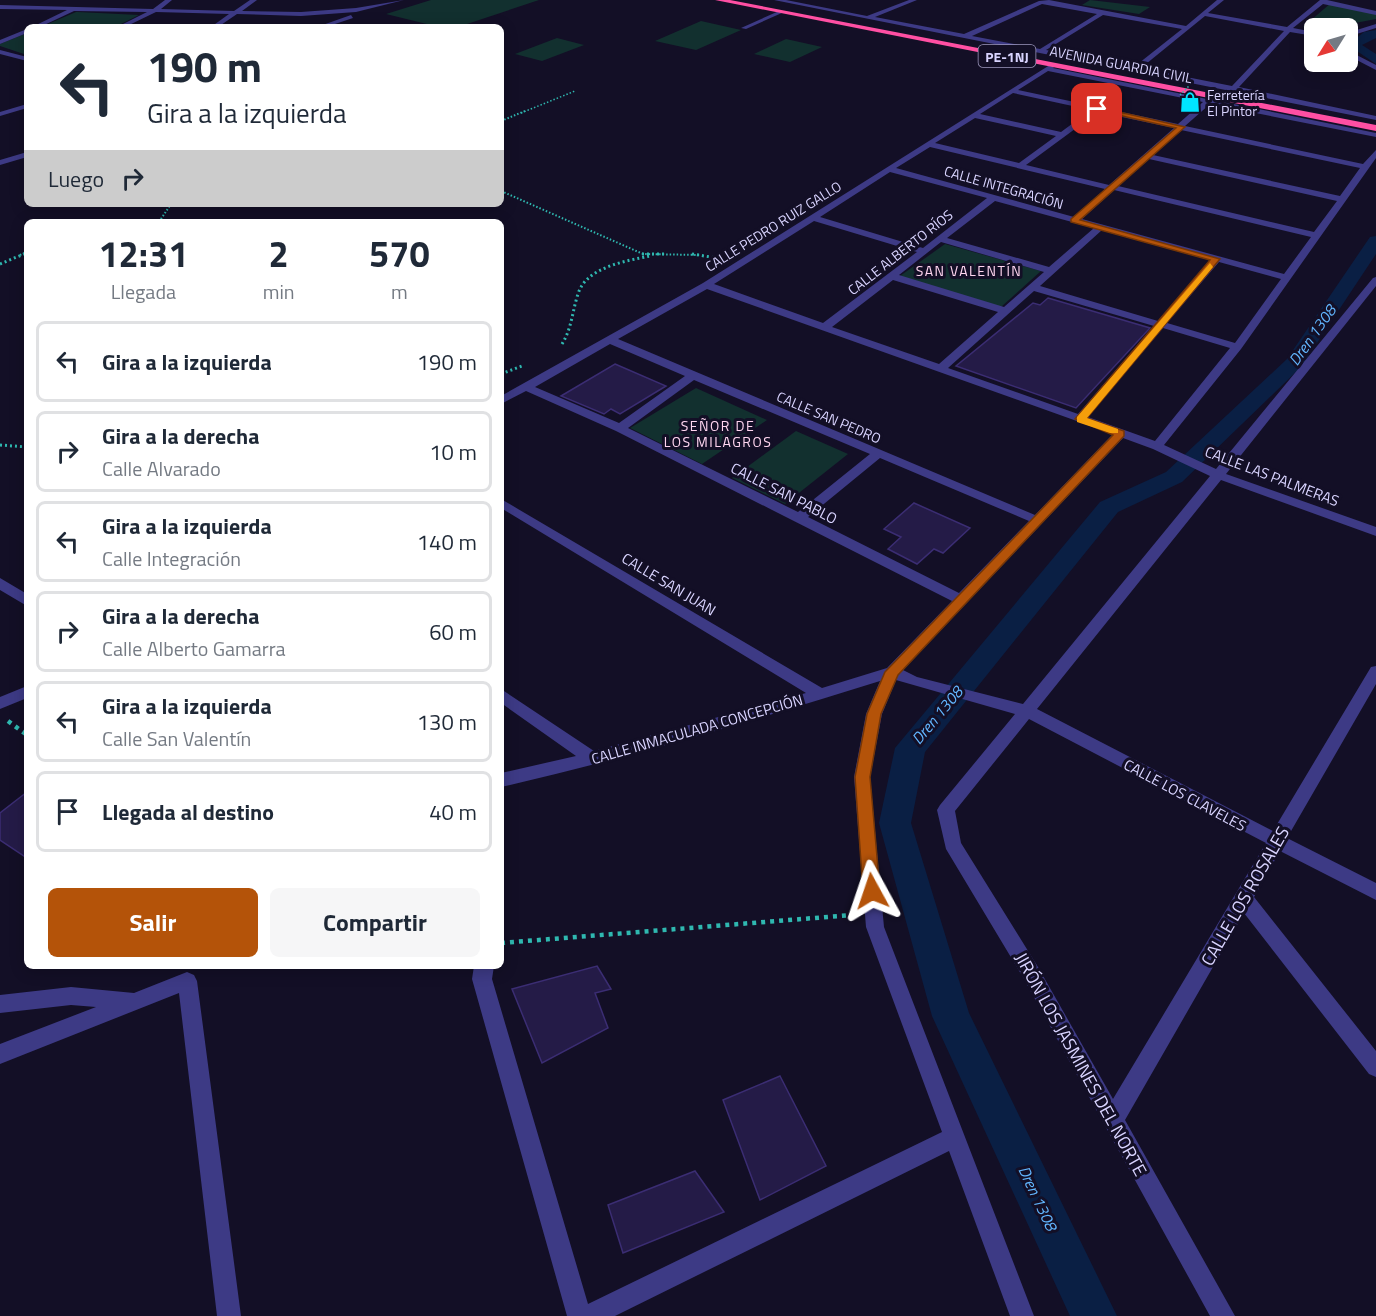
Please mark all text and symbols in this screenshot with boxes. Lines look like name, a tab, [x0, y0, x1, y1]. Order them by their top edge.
north arrow	[1304, 18, 1358, 72]
map controls	[1304, 18, 1358, 72]
text: 190 m	[147, 34, 262, 98]
street label: AVENIDA GUARDIA CIVIL	[1048, 40, 1194, 88]
road number: PE-1NJ	[978, 45, 1036, 67]
icon: left	[48, 48, 126, 126]
pin	[1071, 83, 1122, 134]
place label: Ferretería El Pintor	[1207, 84, 1265, 121]
shop icon: Ferretería El Pintor	[1178, 90, 1202, 114]
text: Gira a la izquierda	[147, 92, 347, 133]
icon: arrive	[1080, 92, 1113, 125]
street label: CALLE INTEGRACIÓN	[942, 160, 1066, 214]
text: Luego	[48, 162, 104, 196]
icon: right	[116, 162, 149, 195]
street label: CALLE PEDRO RUIZ GALLO	[701, 175, 845, 277]
street label: CALLE ALBERTO RÍOS	[843, 204, 957, 300]
text: 12:31	[98, 226, 188, 281]
text: 2	[269, 226, 289, 281]
text: 570	[369, 226, 430, 281]
district label: SAN VALENTÍN	[916, 260, 1022, 281]
text: Llegada	[111, 276, 176, 307]
text: min	[263, 276, 295, 307]
text: m	[391, 276, 408, 307]
water label: Dren 1308	[1282, 298, 1343, 370]
icon: left	[51, 345, 84, 378]
text: Gira a la izquierda	[102, 345, 272, 379]
text: 190 m	[417, 345, 477, 379]
street label: CALLE SAN PEDRO	[774, 386, 884, 448]
district label: SEÑOR DE LOS MILAGROS	[664, 415, 772, 452]
text: Gira a la derecha	[102, 419, 259, 453]
icon: right	[51, 435, 84, 468]
text: 10 m	[429, 435, 477, 469]
street label: CALLE LAS PALMERAS	[1202, 440, 1342, 512]
text: Calle Alvarado	[102, 453, 221, 484]
street label: CALLE SAN PABLO	[727, 456, 841, 530]
text: Gira a la izquierda	[102, 509, 272, 543]
icon: left	[51, 525, 84, 558]
text: 140 m	[417, 525, 477, 559]
text: Calle Integración	[102, 543, 241, 574]
street label: CALLE SAN JUAN	[617, 547, 721, 621]
text: Gira a la derecha	[102, 599, 259, 633]
icon: right	[51, 615, 84, 648]
text: 60 m	[429, 615, 477, 649]
text: Calle Alberto Gamarra	[102, 633, 286, 664]
water label: Dren 1308	[906, 679, 970, 749]
street label: CALLE INMACULADA CONCEPCIÓN	[588, 688, 806, 770]
text: Gira a la izquierda	[102, 689, 272, 723]
icon: left	[51, 705, 84, 738]
text: 130 m	[417, 705, 477, 739]
text: Calle San Valentín	[102, 723, 251, 754]
street label: CALLE LOS CLAVELES	[1120, 753, 1250, 837]
icon: arrive	[51, 795, 84, 828]
text: Llegada al destino	[102, 795, 274, 829]
text: 40 m	[429, 795, 477, 829]
street label: CALLE LOS ROSALES	[1194, 821, 1296, 971]
position arrow	[840, 859, 904, 923]
button: Salir	[48, 888, 258, 957]
button: Compartir	[270, 888, 480, 957]
street label: JIRÓN LOS JASMINES DEL NORTE	[1008, 947, 1154, 1181]
water label: Dren 1308	[1012, 1162, 1064, 1236]

